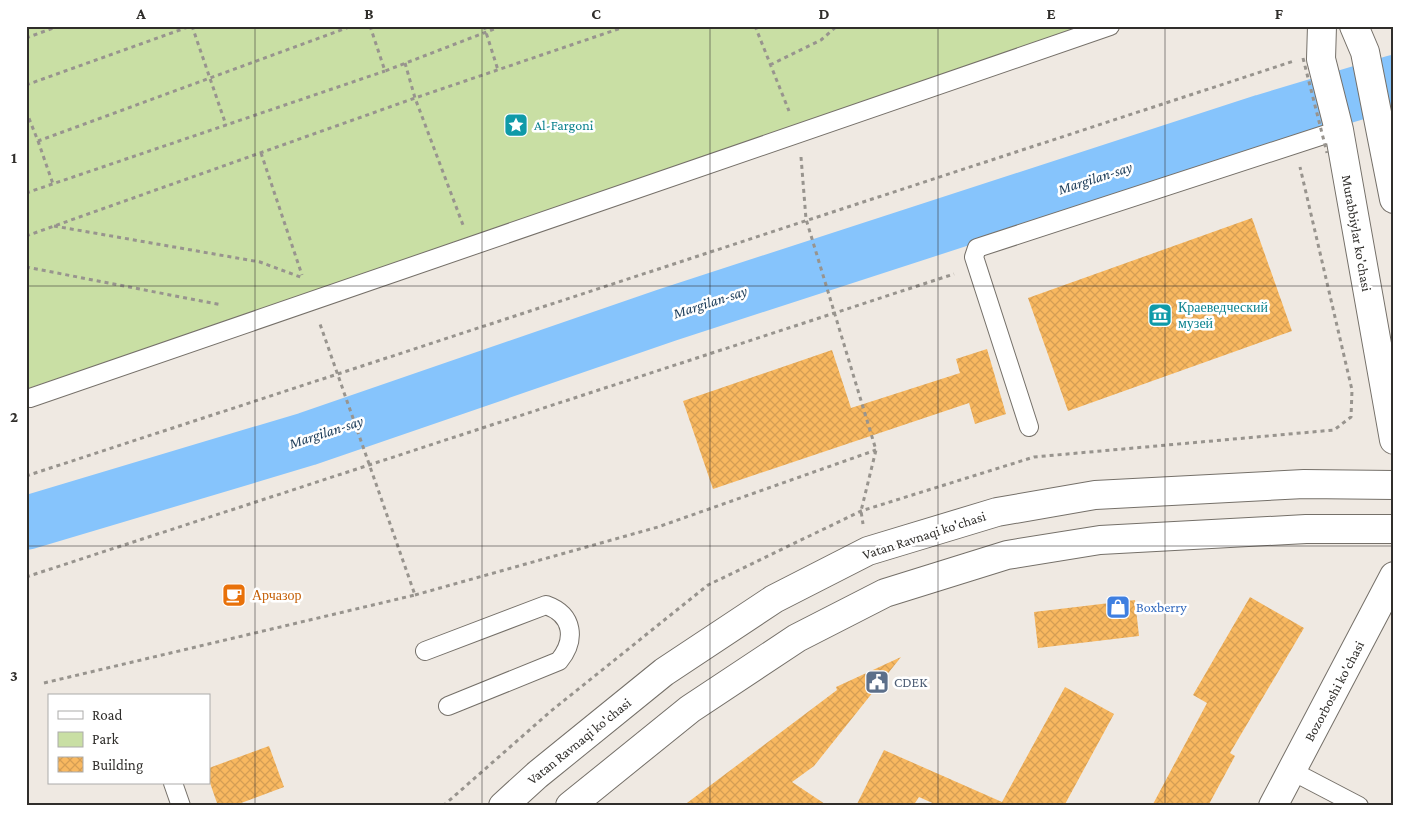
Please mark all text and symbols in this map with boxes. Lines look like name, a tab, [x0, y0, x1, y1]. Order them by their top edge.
text: A	[135, 5, 146, 22]
text: B	[364, 5, 374, 22]
text: C	[591, 5, 601, 22]
text: D	[818, 5, 830, 22]
text: E	[1046, 5, 1056, 22]
text: F	[1275, 5, 1284, 22]
place icon: Al-Fargoni	[503, 112, 529, 138]
place label: Al-Fargoni	[534, 117, 594, 133]
text: 1	[11, 149, 17, 166]
water label: Margilan-say	[1055, 158, 1134, 199]
street label: Murabbiylar ko'chasi	[1339, 173, 1375, 293]
water label: Margilan-say	[670, 282, 749, 323]
place label: Краеведческий музей	[1178, 299, 1269, 331]
museum icon: Краеведческий музей	[1147, 302, 1173, 328]
text: 2	[10, 408, 18, 425]
water label: Margilan-say	[286, 412, 365, 453]
street label: Vatan Ravnaqi ko'chasi	[860, 507, 988, 562]
cafe icon: Арчазор	[221, 582, 247, 608]
place label: Арчазор	[252, 587, 301, 603]
shop icon: Boxberry	[1105, 594, 1131, 620]
place label: Boxberry	[1136, 599, 1187, 615]
street label: Bozorboshi ko'chasi	[1301, 638, 1367, 744]
text: 3	[10, 667, 18, 684]
public building icon: CDEK	[864, 669, 890, 695]
place label: CDEK	[894, 674, 928, 690]
legend	[48, 694, 210, 784]
street label: Vatan Ravnaqi ko'chasi	[524, 694, 634, 788]
text: Road	[92, 707, 123, 723]
text: Park	[92, 731, 119, 747]
text: Building	[92, 757, 143, 774]

